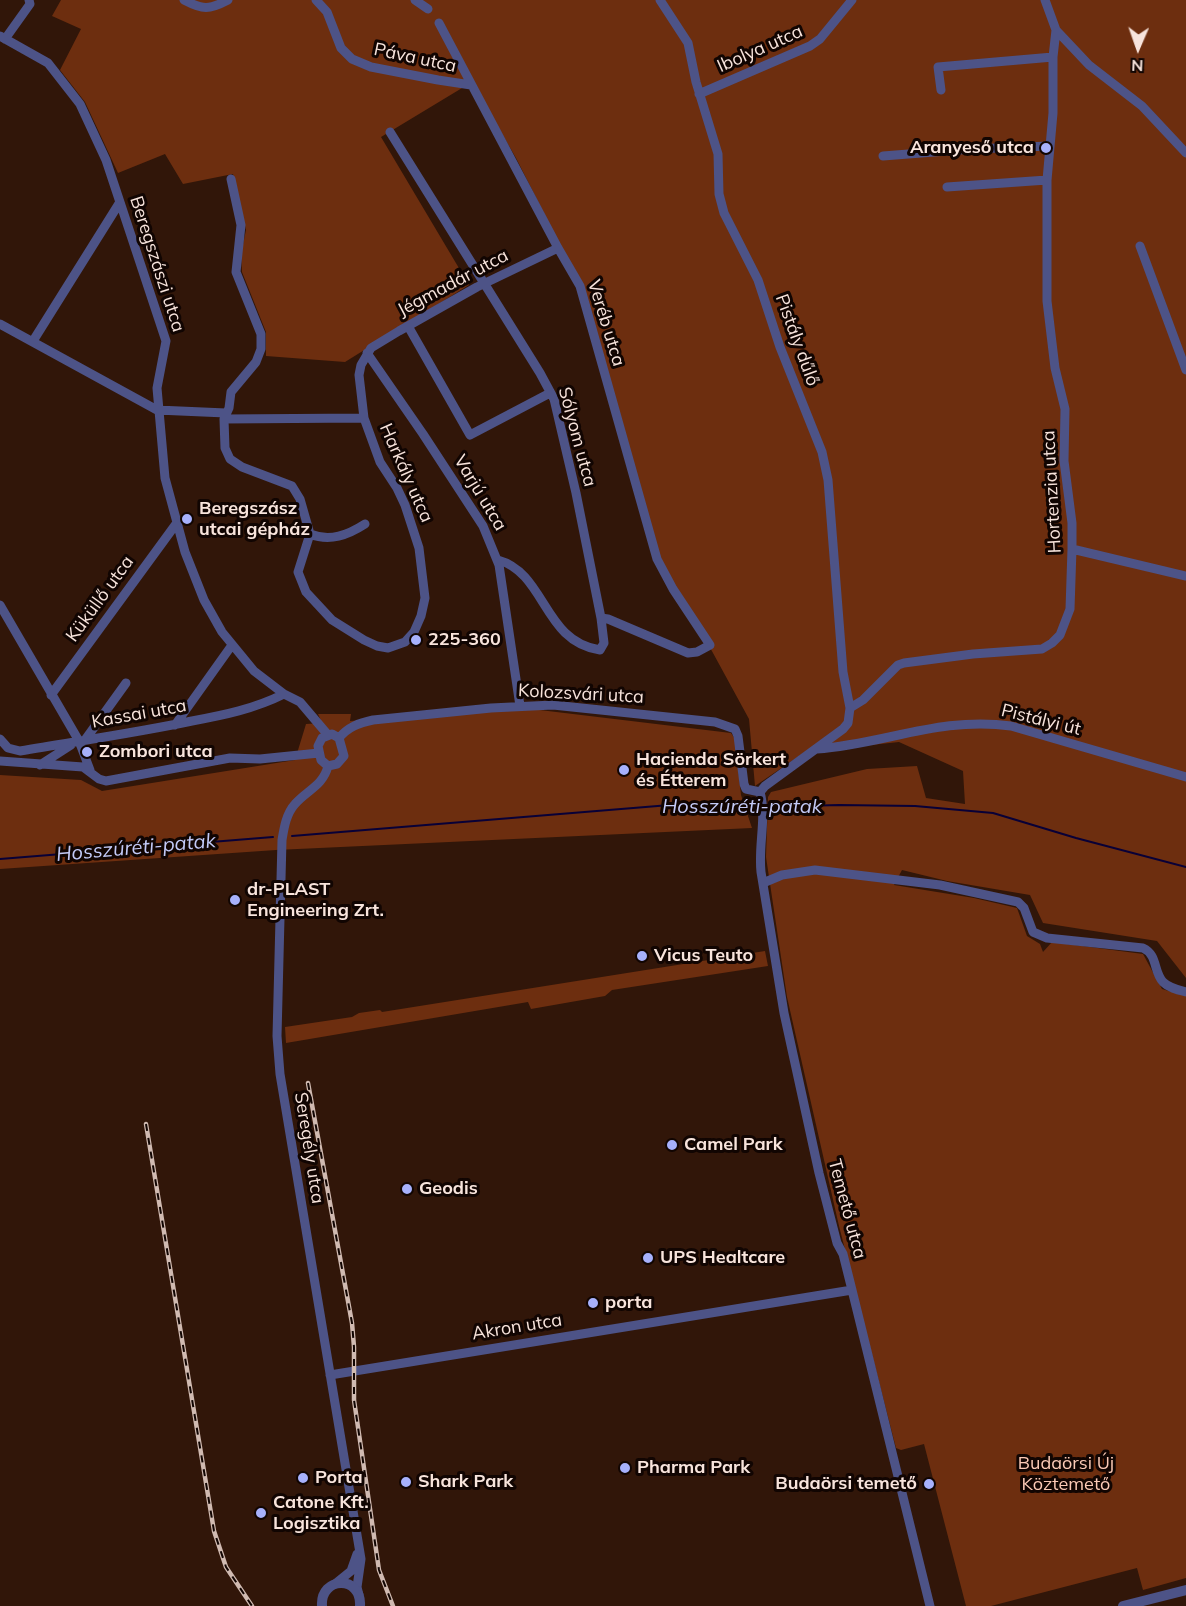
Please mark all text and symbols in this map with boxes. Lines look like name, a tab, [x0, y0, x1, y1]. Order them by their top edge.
north arrow	[1108, 18, 1168, 78]
street label: Ibolya utca	[714, 21, 806, 77]
street label: Páva utca	[372, 39, 458, 77]
text: N	[1131, 56, 1144, 76]
place label: Aranyeső utca	[910, 137, 1034, 159]
marker: Aranyeső utca	[1039, 141, 1053, 155]
street label: Beregszászi utca	[125, 193, 189, 335]
street label: Jégmadár utca	[394, 245, 512, 321]
street label: Veréb utca	[583, 277, 629, 369]
street label: Pistály dűlő	[770, 291, 824, 389]
street label: Sólyom utca	[553, 385, 601, 489]
street label: Harkály utca	[375, 420, 437, 526]
street label: Hortenzia utca	[1038, 430, 1066, 554]
street label: Varjú utca	[449, 451, 511, 535]
place label: Beregszász utcai gépház	[199, 498, 310, 540]
marker: Beregszász utcai gépház	[180, 512, 194, 526]
street label: Küküllő utca	[62, 552, 138, 646]
place label: 225-360	[428, 629, 501, 651]
marker: 225-360	[409, 633, 423, 647]
street label: Kolozsvári utca	[518, 680, 644, 708]
street label: Kassai utca	[90, 695, 188, 733]
street label: Pistályi út	[999, 700, 1083, 740]
place label: Zombori utca	[99, 741, 213, 763]
marker: Zombori utca	[80, 745, 94, 759]
place label: Hacienda Sörkert és Étterem	[636, 749, 786, 792]
marker: Hacienda Sörkert és Étterem	[617, 763, 631, 777]
water label: Hosszúréti-patak	[662, 795, 822, 819]
water label: Hosszúréti-patak	[55, 829, 217, 867]
place label: dr-PLAST Engineering Zrt.	[247, 879, 384, 922]
marker: dr-PLAST Engineering Zrt.	[228, 893, 242, 907]
place label: Vicus Teuto	[654, 945, 753, 967]
marker: Vicus Teuto	[635, 949, 649, 963]
street label: Seregély utca	[290, 1091, 328, 1205]
place label: Camel Park	[684, 1134, 783, 1156]
marker: Camel Park	[665, 1138, 679, 1152]
street label: Temető utca	[823, 1157, 871, 1261]
place label: Geodis	[419, 1178, 478, 1200]
marker: Geodis	[400, 1182, 414, 1196]
place label: UPS Healtcare	[660, 1247, 785, 1269]
marker: UPS Healtcare	[641, 1251, 655, 1265]
place label: porta	[605, 1292, 652, 1314]
marker: porta	[586, 1296, 600, 1310]
street label: Akron utca	[471, 1309, 563, 1345]
park label: Budaörsi Új Köztemető	[1018, 1453, 1114, 1496]
place label: Pharma Park	[637, 1457, 750, 1479]
marker: Pharma Park	[618, 1461, 632, 1475]
place label: Porta	[315, 1467, 363, 1489]
marker: Porta	[296, 1471, 310, 1485]
place label: Shark Park	[418, 1471, 513, 1493]
place label: Budaörsi temető	[775, 1473, 917, 1495]
marker: Shark Park	[399, 1475, 413, 1489]
marker: Budaörsi temető	[922, 1477, 936, 1491]
place label: Catone Kft. Logisztika	[273, 1492, 369, 1534]
marker: Catone Kft. Logisztika	[254, 1506, 268, 1520]

